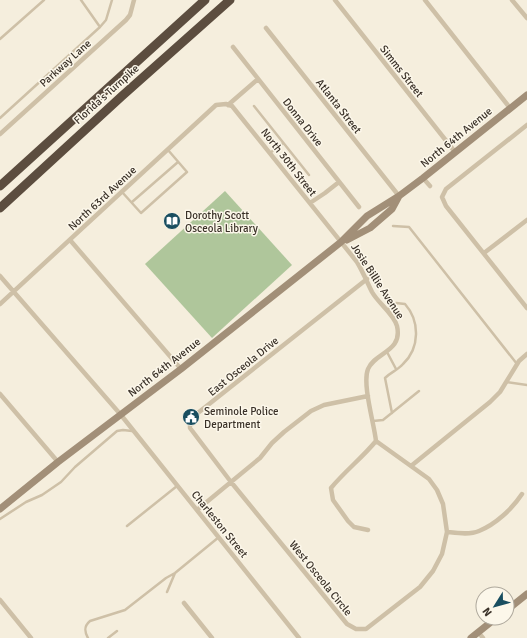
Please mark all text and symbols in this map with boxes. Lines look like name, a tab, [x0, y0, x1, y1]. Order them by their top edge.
street label: Parkway Lane	[37, 37, 94, 90]
street label: Simms Street	[377, 43, 426, 100]
street label: Florida's Turnpike	[71, 62, 141, 127]
street label: Atlanta Street	[313, 76, 364, 136]
street label: Donna Drive	[280, 96, 325, 149]
street label: North 64th Avenue	[418, 105, 495, 170]
street label: North 30th Street	[258, 126, 319, 199]
street label: North 63rd Avenue	[66, 164, 139, 233]
place label: Dorothy Scott Osceola Library	[185, 209, 259, 235]
library icon: Dorothy Scott Osceola Library	[162, 211, 182, 231]
street label: Josie Billie Avenue	[348, 241, 407, 322]
street label: East Osceola Drive	[205, 334, 281, 399]
street label: North 64th Avenue	[126, 335, 203, 400]
place label: Seminole Police Department	[204, 405, 279, 431]
public building icon: Seminole Police Department	[181, 407, 201, 427]
street label: Charleston Street	[189, 488, 251, 560]
street label: West Osceola Circle	[286, 538, 355, 618]
north arrow	[475, 586, 515, 626]
text: N	[480, 605, 495, 619]

